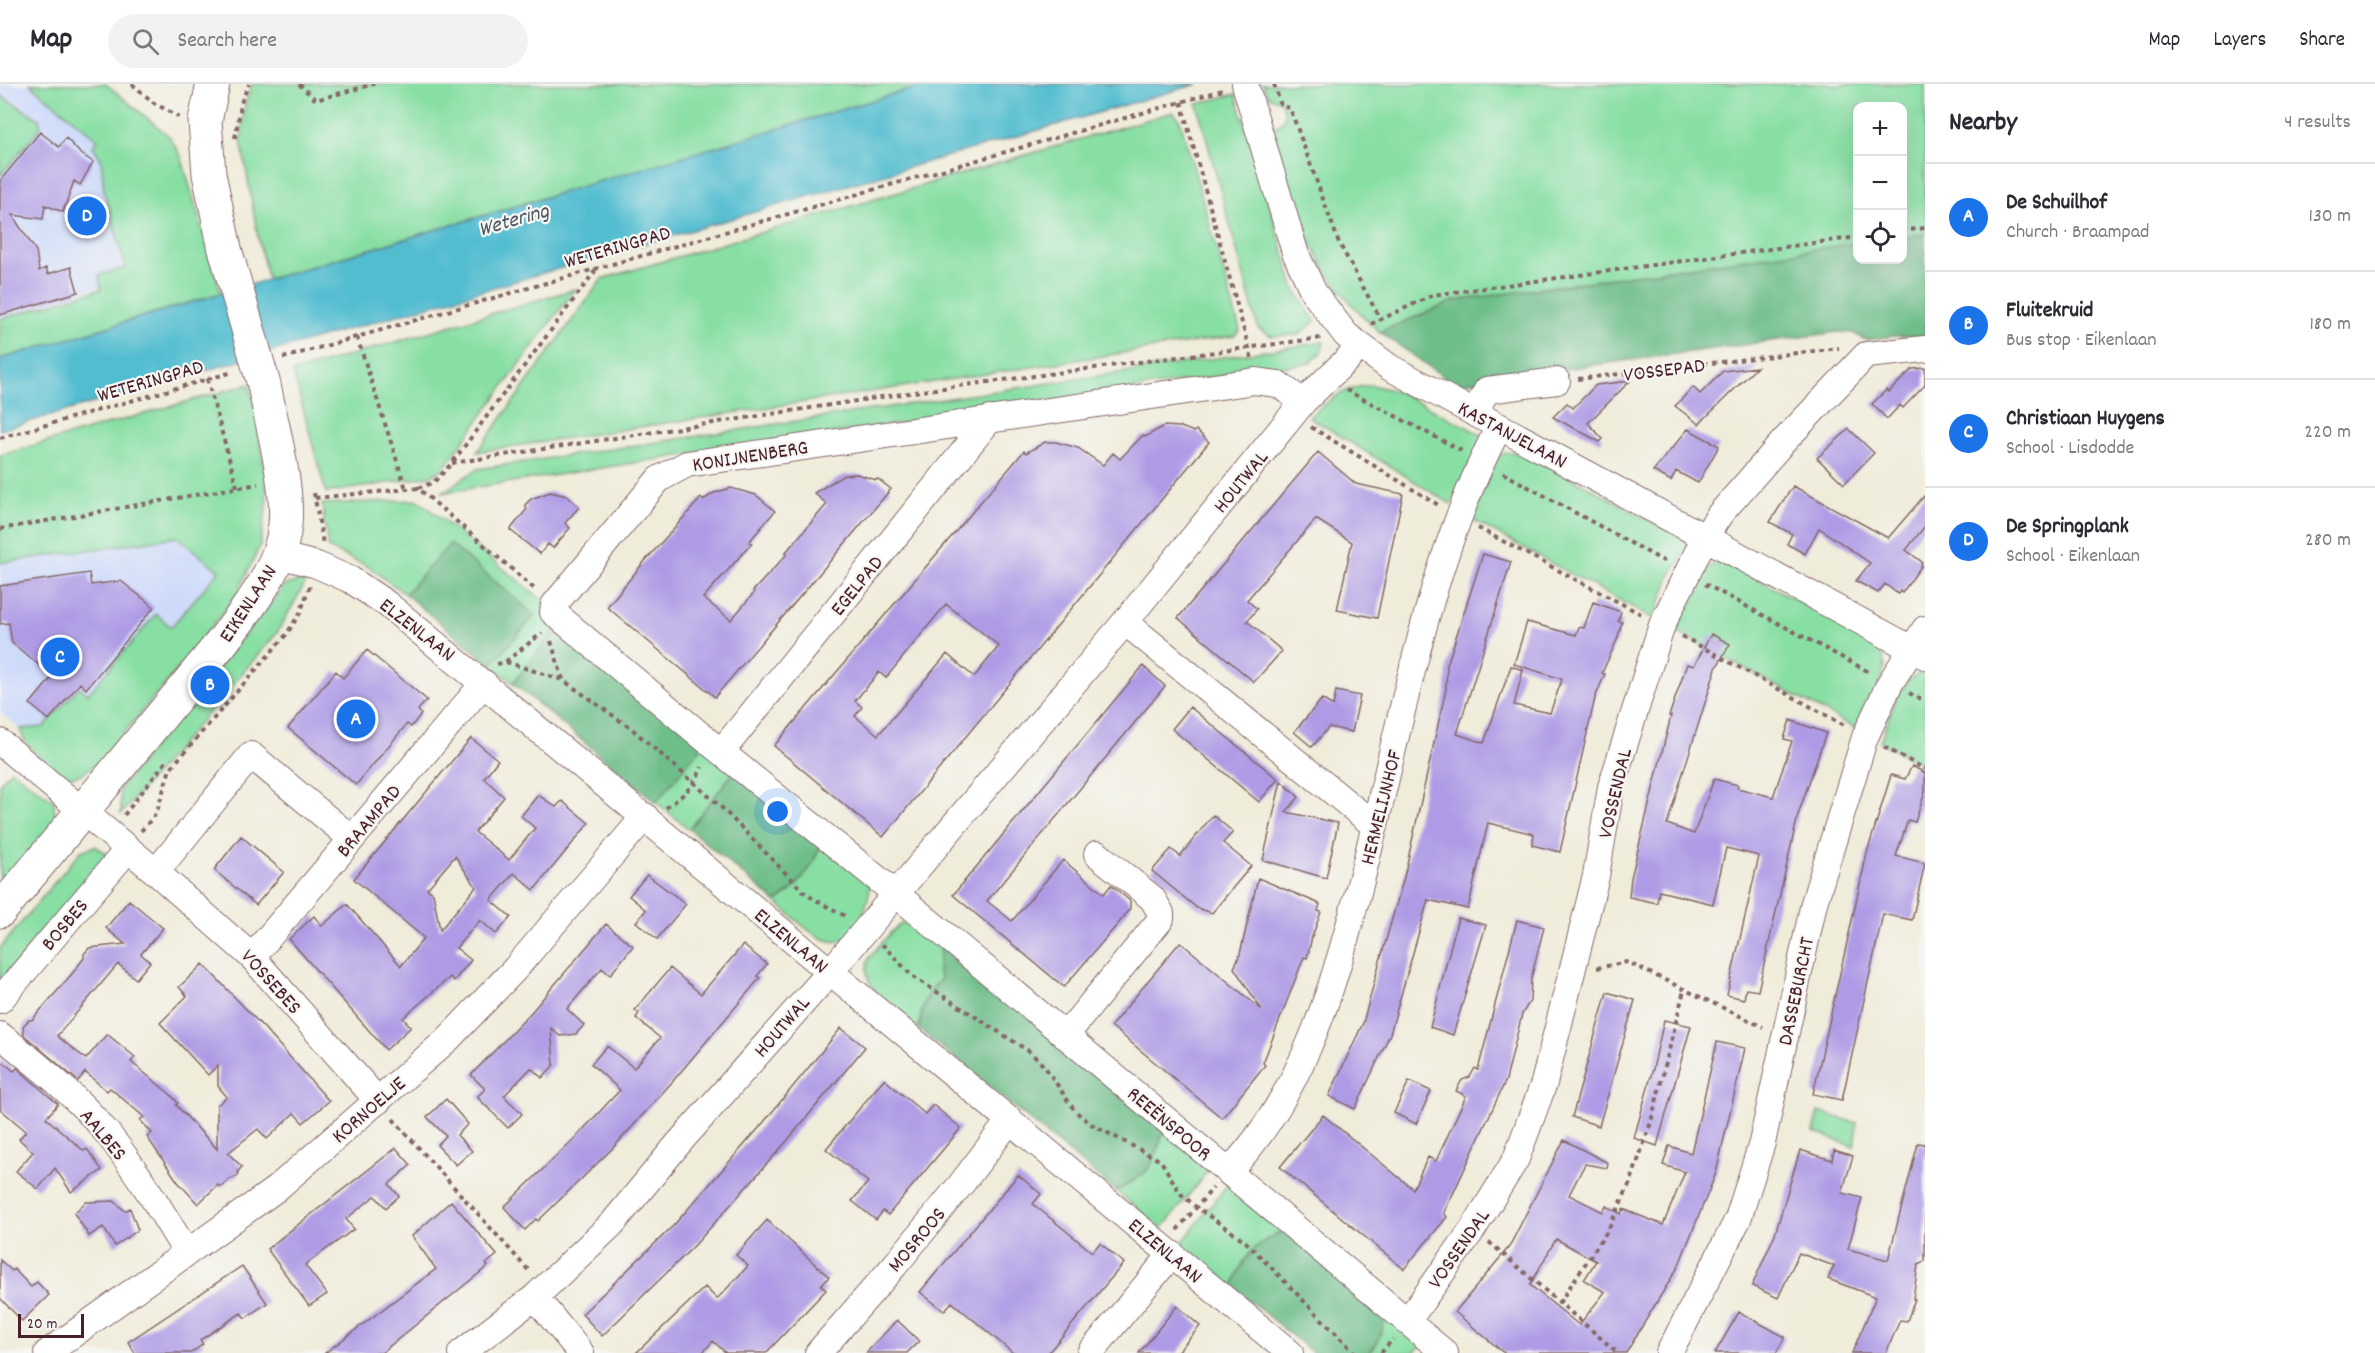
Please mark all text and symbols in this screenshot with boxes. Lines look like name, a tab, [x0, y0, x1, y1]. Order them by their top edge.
search box	[108, 14, 528, 68]
text: Map	[30, 21, 72, 61]
icon: search	[129, 25, 162, 58]
text: Search here	[177, 26, 277, 57]
text: Map	[2149, 26, 2180, 56]
text: Layers	[2213, 26, 2266, 56]
text: Share	[2299, 26, 2345, 56]
map controls	[1853, 102, 1907, 264]
button: +	[1853, 102, 1907, 156]
text: Nearby	[1949, 105, 2017, 142]
text: 4 results	[2284, 109, 2351, 137]
button: −	[1853, 156, 1907, 210]
text: De Schuilhof	[2006, 188, 2107, 219]
pin: D	[68, 194, 106, 238]
water label: Wetering	[475, 196, 554, 246]
text: A	[1963, 203, 1974, 231]
text: 130 m	[2309, 203, 2351, 231]
button: locate	[1853, 210, 1907, 264]
street label: WETERINGPAD	[561, 219, 675, 278]
text: Church · Braampad	[2006, 219, 2149, 247]
text: Fluitekruid	[2006, 296, 2093, 327]
text: B	[1964, 311, 1973, 339]
text: 180 m	[2309, 311, 2351, 339]
text: Bus stop · Eikenlaan	[2006, 327, 2157, 355]
street label: VOSSEPAD	[1622, 352, 1707, 392]
street label: WETERINGPAD	[94, 353, 208, 412]
street label: KASTANJELAAN	[1452, 395, 1572, 478]
text: Christiaan Huygens	[2006, 404, 2165, 435]
text: C	[1964, 419, 1973, 447]
text: 220 m	[2304, 419, 2351, 447]
street label: KONIJNENBERG	[690, 434, 811, 482]
text: School · Lisdodde	[2006, 435, 2134, 463]
street label: HOUTWAL	[1208, 445, 1277, 521]
text: De Springplank	[2006, 512, 2129, 543]
text: D	[1963, 527, 1974, 555]
text: 280 m	[2305, 527, 2351, 555]
text: School · Eikenlaan	[2006, 543, 2140, 571]
street label: EGELPAD	[825, 550, 892, 624]
street label: EIKENLAAN	[213, 560, 286, 650]
street label: ELZENLAAN	[372, 592, 461, 671]
pin: C	[40, 634, 80, 680]
pin: B	[190, 662, 230, 708]
pin: A	[336, 696, 376, 742]
street label: VOSSENDAL	[1592, 745, 1642, 842]
street label: HERMELIJNHOF	[1354, 746, 1412, 868]
street label: BRAAMPAD	[331, 779, 410, 865]
your location	[763, 797, 792, 826]
street label: BOSBES	[36, 893, 97, 959]
street label: ELZENLAAN	[746, 902, 834, 982]
street label: DASSEBURCHT	[1772, 934, 1824, 1049]
street label: VOSSEBES	[232, 944, 307, 1022]
street label: HOUTWAL	[748, 990, 819, 1066]
street label: KORNOELJE	[326, 1070, 414, 1152]
street label: REEËNSPOOR	[1119, 1081, 1217, 1170]
street label: AALBES	[71, 1103, 133, 1169]
street label: MOSROOS	[882, 1202, 955, 1280]
street label: VOSSENDAL	[1422, 1203, 1499, 1296]
street label: ELZENLAAN	[1120, 1212, 1208, 1292]
scale bar	[18, 1311, 84, 1338]
text: 20 m	[27, 1313, 57, 1336]

